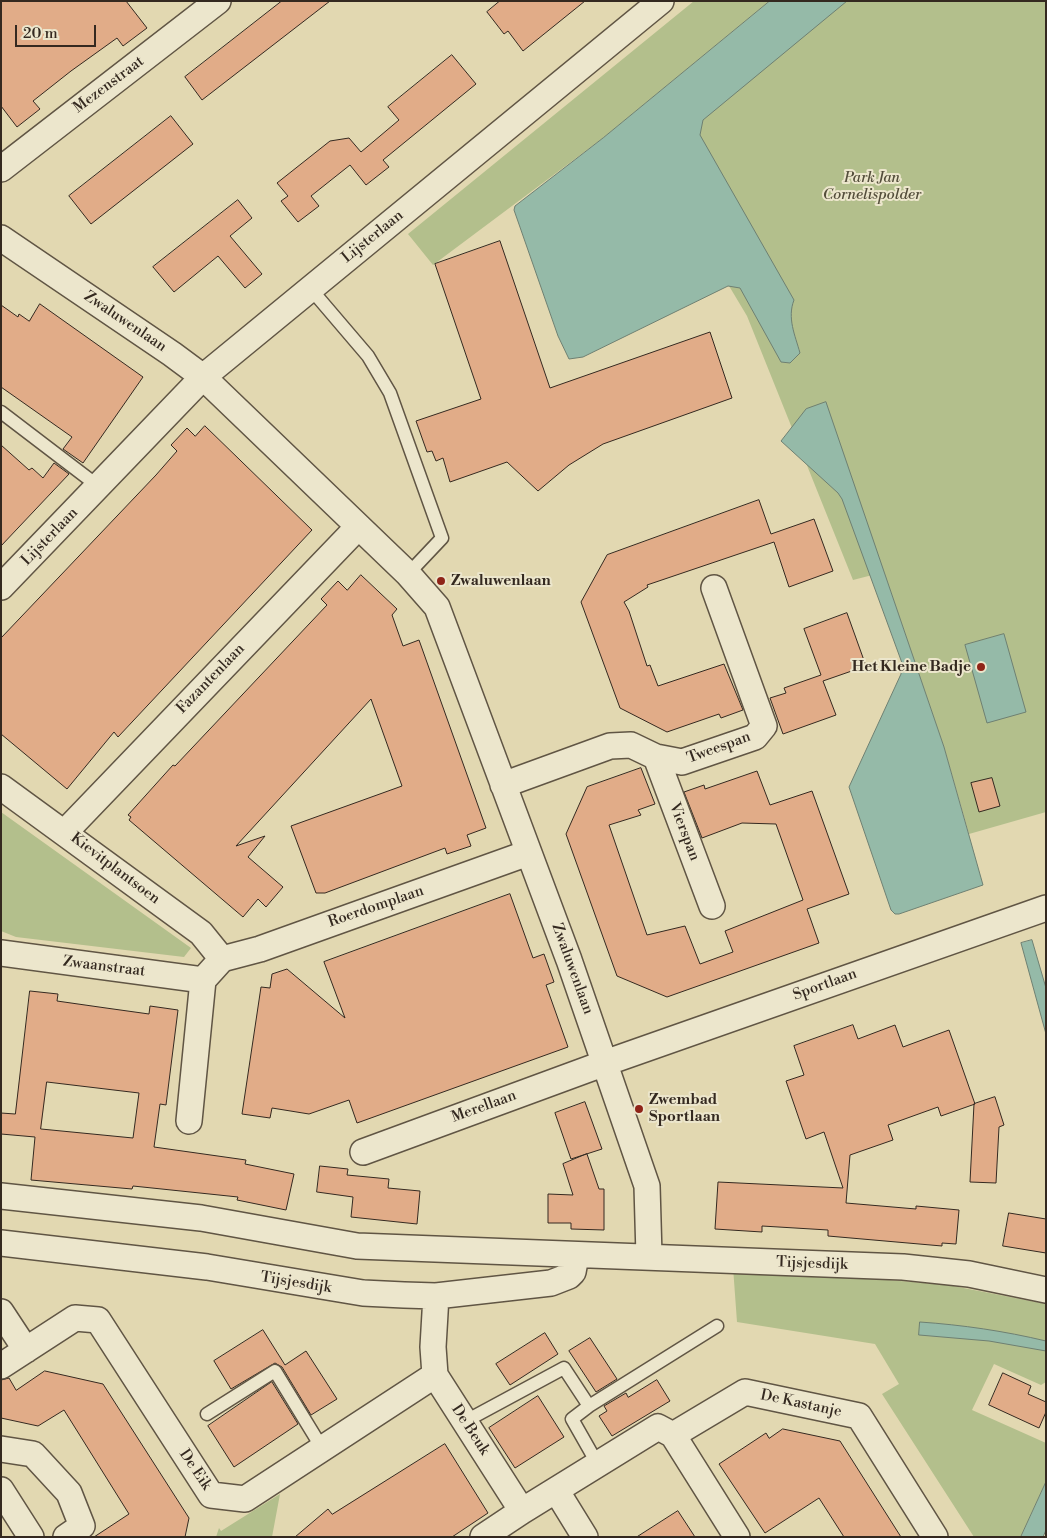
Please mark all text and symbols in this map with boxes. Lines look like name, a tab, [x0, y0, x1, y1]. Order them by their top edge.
scale bar	[18, 15, 99, 47]
text: 20 m	[23, 24, 58, 43]
street label: Mezenstraat	[70, 53, 148, 117]
park label: Park Jan Cornelispolder	[823, 169, 921, 204]
street label: Lijsterlaan	[339, 207, 407, 267]
street label: Zwaluwenlaan	[80, 288, 170, 356]
street label: Lijsterlaan	[18, 504, 82, 570]
place label: Zwaluwenlaan	[451, 572, 551, 590]
marker: Zwaluwenlaan	[435, 575, 447, 587]
street label: Fazantenlaan	[173, 640, 249, 718]
place label: Het Kleine Badje	[852, 658, 971, 676]
marker: Het Kleine Badje	[975, 661, 987, 673]
street label: Tweespan	[685, 728, 753, 768]
street label: Vierspan	[665, 800, 703, 864]
street label: Kievitplantsoen	[67, 829, 163, 909]
street label: Roerdomplaan	[326, 882, 426, 932]
street label: Zwaluwenlaan	[547, 921, 597, 1017]
street label: Zwaanstraat	[62, 953, 146, 981]
street label: Sportlaan	[791, 965, 859, 1005]
street label: Merellaan	[449, 1087, 519, 1127]
place label: Zwembad Sportlaan	[649, 1091, 720, 1126]
marker: Zwembad Sportlaan	[633, 1103, 645, 1115]
street label: Tijsjesdijk	[776, 1254, 848, 1274]
street label: Tijsjesdijk	[259, 1269, 333, 1297]
street label: De Kastanje	[759, 1387, 843, 1421]
street label: De Beuk	[447, 1401, 493, 1459]
street label: De Eik	[175, 1446, 215, 1494]

